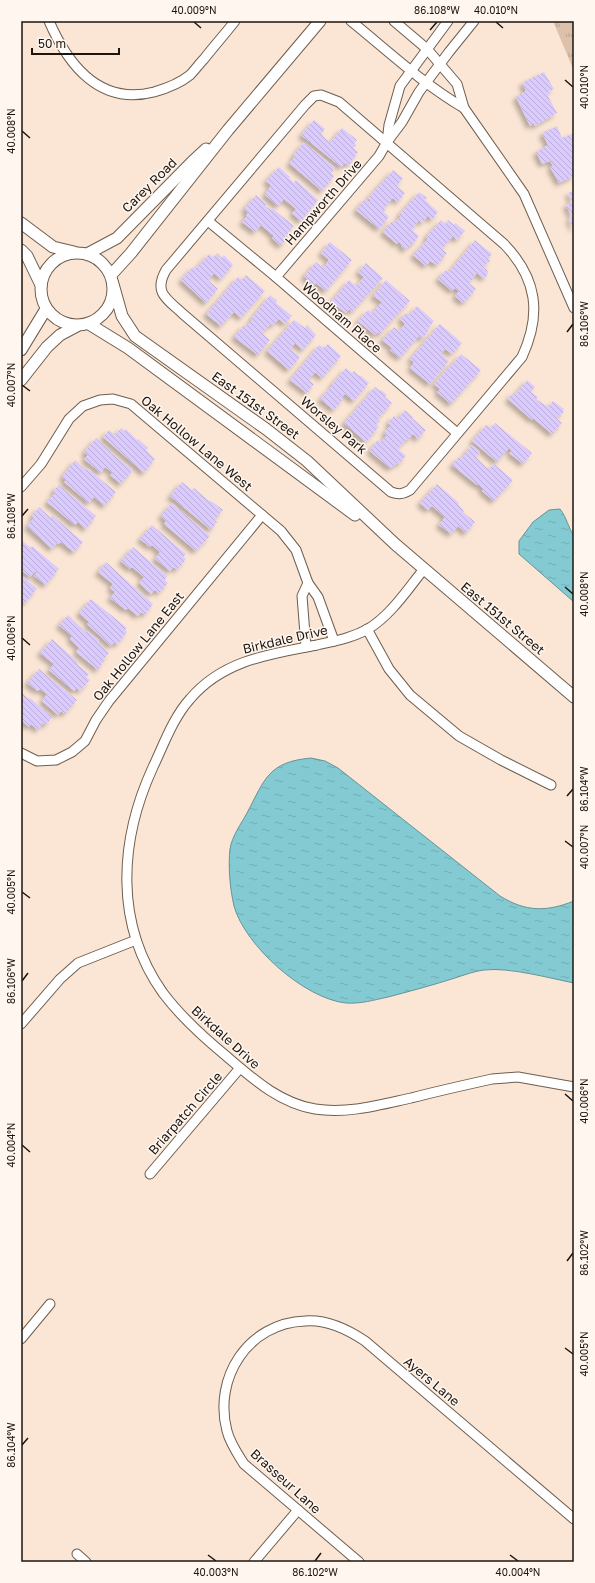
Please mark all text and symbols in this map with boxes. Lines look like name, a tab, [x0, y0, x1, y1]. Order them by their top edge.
text: 40.009°N	[171, 4, 217, 16]
text: 86.108°W	[414, 4, 460, 16]
text: 40.010°N	[474, 4, 518, 16]
scale bar	[32, 30, 119, 56]
text: 50 m	[38, 36, 66, 51]
text: 40.010°N	[578, 65, 590, 109]
text: 40.008°N	[5, 108, 17, 154]
street label: Carey Road	[118, 154, 180, 216]
street label: Hampworth Drive	[281, 156, 365, 248]
street label: Woodham Place	[299, 278, 385, 356]
text: 86.106°W	[578, 301, 590, 347]
text: 40.007°N	[5, 363, 17, 407]
street label: East 151st Street	[209, 368, 303, 442]
street label: Oak Hollow Lane West	[138, 392, 256, 494]
street label: Worsley Park	[298, 393, 371, 458]
text: 86.108°W	[5, 493, 17, 539]
text: 40.008°N	[578, 571, 590, 617]
street label: East 151st Street	[458, 578, 548, 658]
street label: Oak Hollow Lane East	[89, 588, 187, 704]
text: 40.006°N	[5, 615, 17, 661]
street label: Birkdale Drive	[241, 621, 329, 657]
text: 86.104°W	[578, 766, 590, 812]
text: 40.007°N	[578, 825, 590, 869]
text: 40.005°N	[5, 870, 17, 915]
text: 86.106°W	[5, 958, 17, 1004]
street label: Birkdale Drive	[188, 1002, 264, 1072]
street label: Briarpatch Circle	[145, 1068, 225, 1158]
text: 40.006°N	[578, 1078, 590, 1124]
text: 40.004°N	[5, 1123, 17, 1167]
text: 86.102°W	[578, 1230, 590, 1276]
text: 40.005°N	[578, 1332, 590, 1377]
street label: Ayers Lane	[401, 1353, 463, 1409]
text: 86.104°W	[5, 1422, 17, 1468]
street label: Brasseur Lane	[248, 1445, 324, 1517]
text: 40.003°N	[193, 1566, 239, 1578]
text: 86.102°W	[292, 1566, 338, 1578]
text: 40.004°N	[496, 1566, 540, 1578]

